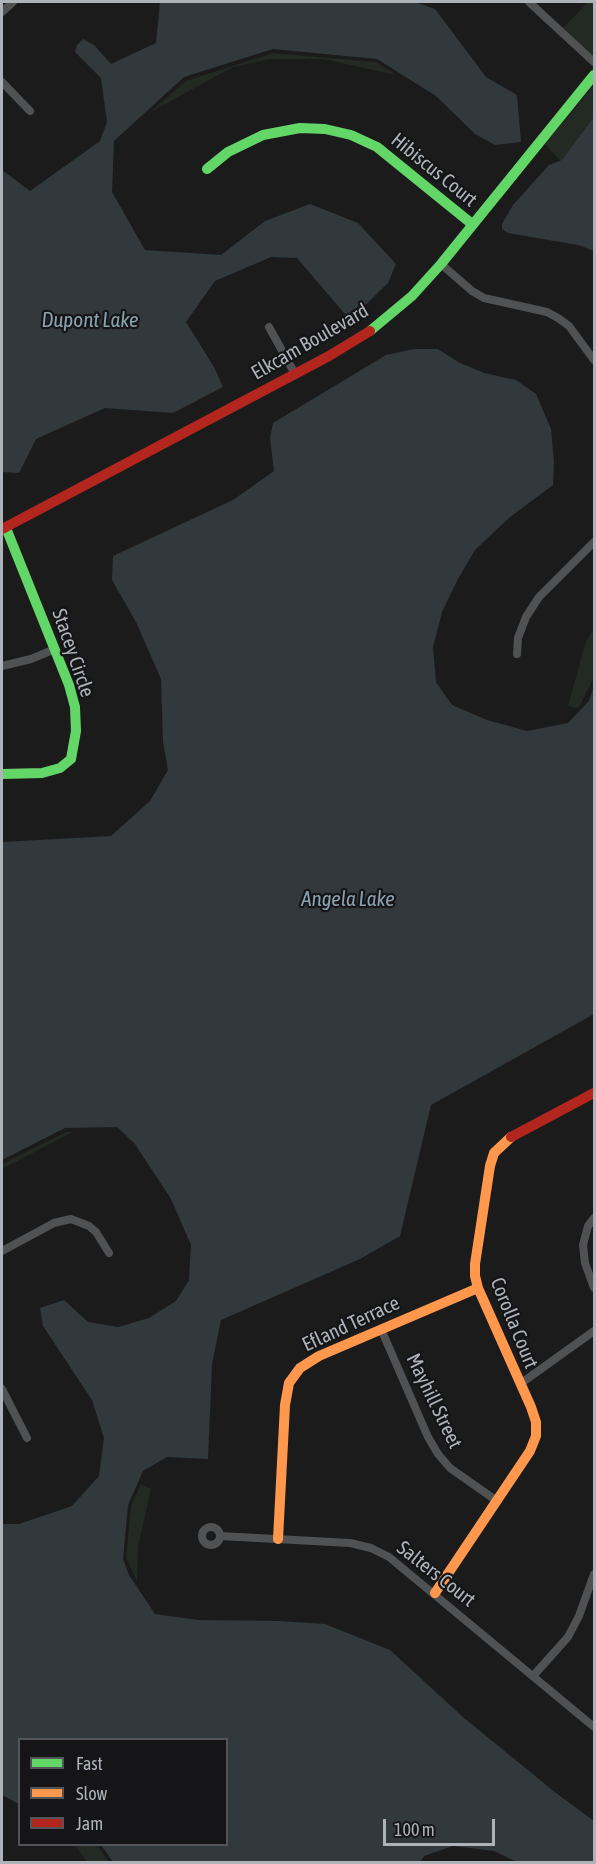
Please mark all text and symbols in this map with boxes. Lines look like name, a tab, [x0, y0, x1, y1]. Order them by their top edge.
street label: Hibiscus Court	[386, 128, 482, 212]
street label: Elkcam Boulevard	[247, 299, 373, 385]
water label: Dupont Lake	[41, 307, 139, 333]
street label: Stacey Circle	[47, 606, 99, 700]
water label: Angela Lake	[301, 886, 395, 912]
street label: Corolla Court	[485, 1274, 543, 1372]
street label: Efland Terrace	[299, 1291, 403, 1357]
street label: Mayhill Street	[401, 1350, 467, 1452]
street label: Salters Court	[392, 1536, 480, 1612]
legend	[18, 1738, 228, 1846]
text: Fast	[76, 1753, 103, 1774]
text: Slow	[76, 1783, 107, 1804]
scale bar	[386, 1807, 498, 1845]
text: Jam	[76, 1813, 103, 1834]
text: 100 m	[394, 1819, 435, 1840]

